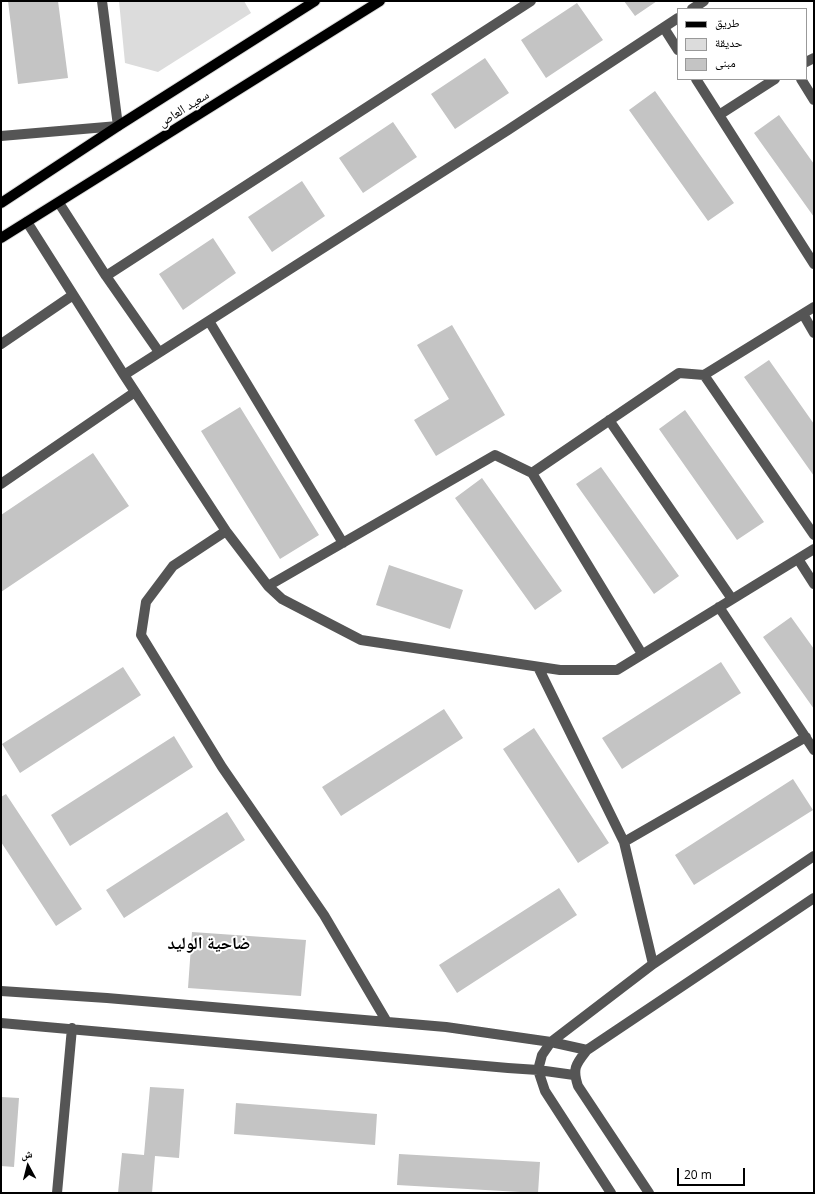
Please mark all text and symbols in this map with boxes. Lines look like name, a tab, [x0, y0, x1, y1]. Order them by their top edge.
legend	[677, 8, 807, 80]
text: طريق	[715, 14, 740, 31]
text: حديقة	[715, 34, 743, 51]
text: مبنى	[715, 54, 736, 71]
street label: سعيد العاص	[156, 87, 212, 131]
district label: ضاحية الوليد	[168, 934, 250, 954]
text: ش	[20, 1145, 33, 1162]
north arrow	[8, 1146, 48, 1186]
scale bar	[679, 1160, 747, 1186]
text: 20 m	[684, 1166, 712, 1183]

